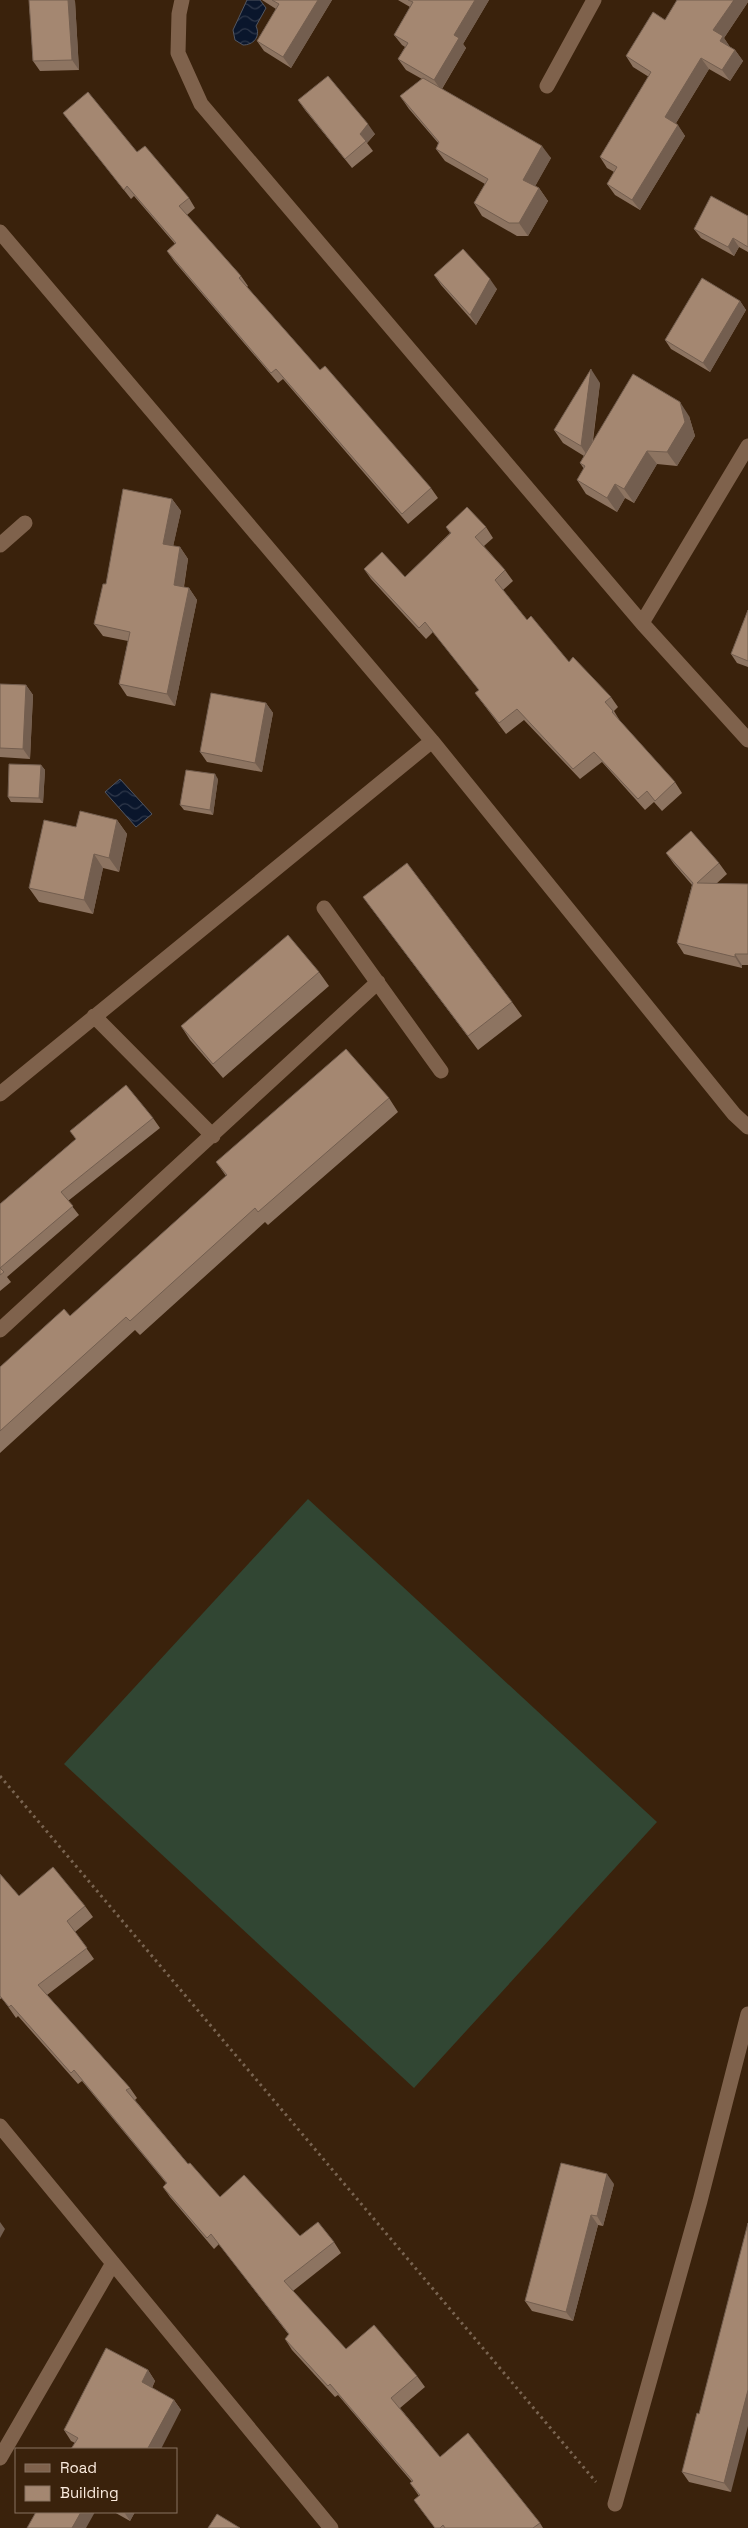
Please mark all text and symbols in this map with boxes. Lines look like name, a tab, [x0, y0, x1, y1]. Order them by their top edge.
legend	[15, 2448, 178, 2513]
text: Road	[60, 2458, 97, 2477]
text: Building	[60, 2483, 119, 2502]

